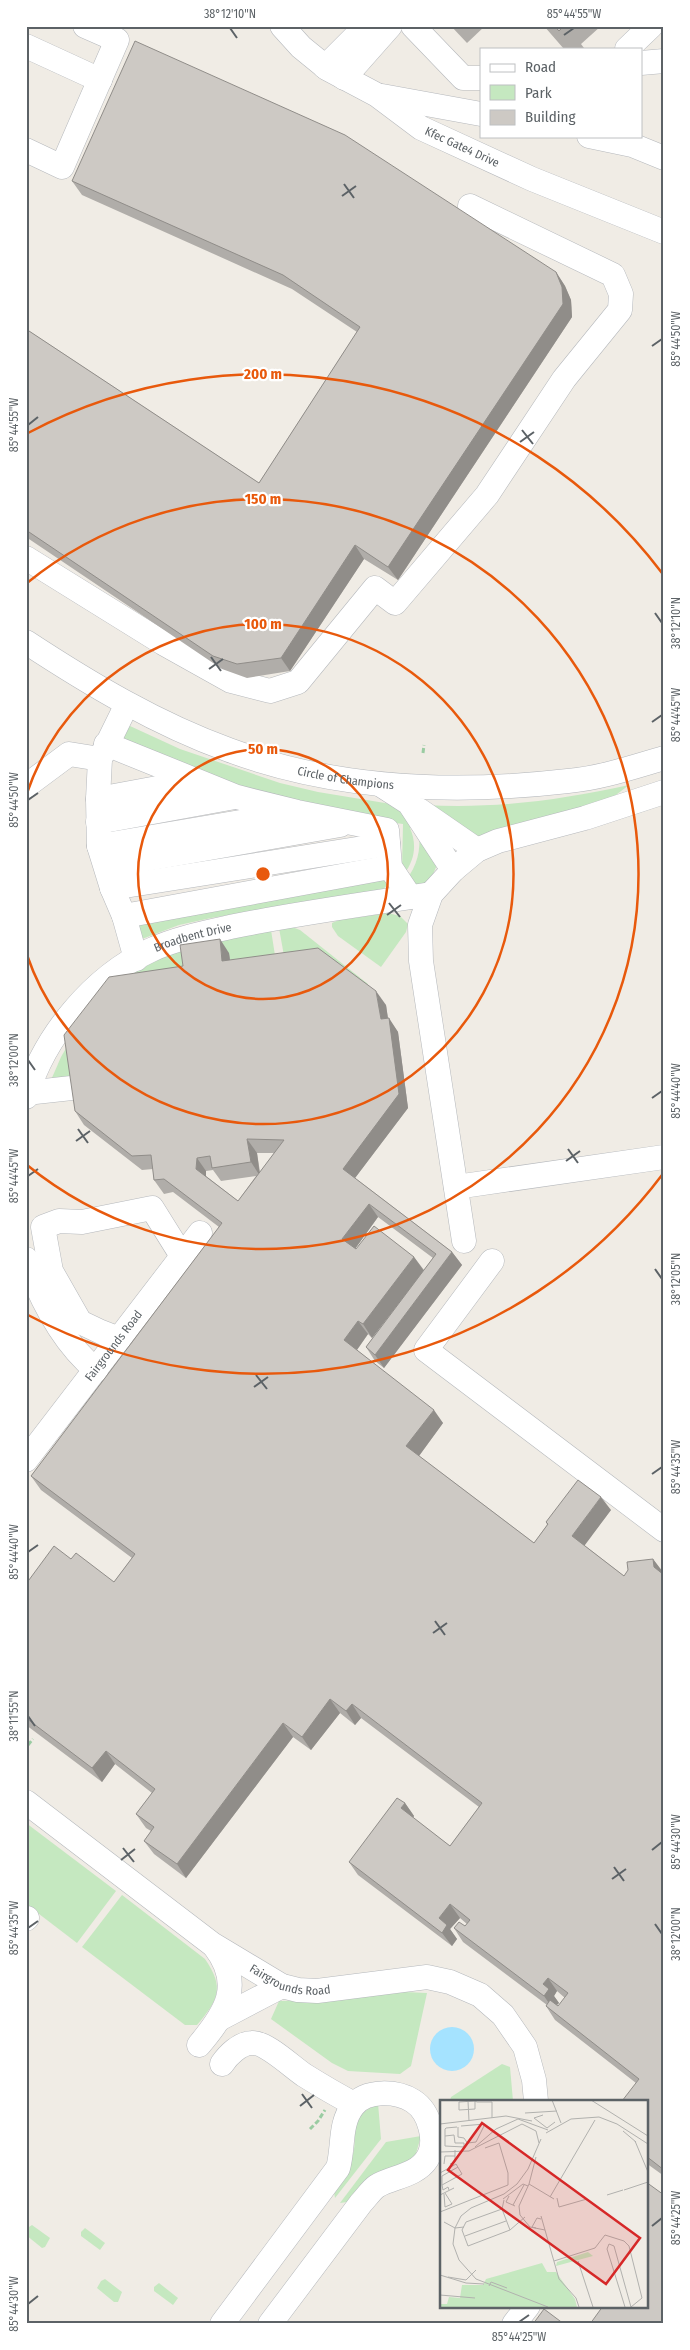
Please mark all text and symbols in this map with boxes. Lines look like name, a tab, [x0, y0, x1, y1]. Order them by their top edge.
text: 38°12'10"N	[204, 7, 256, 21]
text: 85°44'55"W	[547, 7, 601, 21]
legend	[480, 48, 642, 138]
text: Road	[525, 58, 556, 76]
text: Park	[525, 84, 552, 102]
text: Building	[525, 108, 576, 126]
street label: Kfec Gate4 Drive	[423, 124, 502, 170]
text: 85°44'50"W	[669, 311, 683, 367]
text: 200 m	[243, 365, 282, 383]
text: 85°44'55"W	[7, 398, 21, 452]
text: 150 m	[245, 490, 281, 508]
text: 38°12'10"N	[669, 597, 683, 649]
text: 100 m	[244, 615, 282, 633]
text: 85°44'45"W	[669, 688, 683, 742]
text: 50 m	[248, 740, 278, 758]
street label: Circle of Champions	[296, 764, 395, 792]
text: 85°44'50"W	[7, 772, 21, 828]
centre of rings	[254, 865, 272, 883]
street label: Broadbent Drive	[152, 920, 233, 955]
text: 38°12'00"N	[7, 1033, 21, 1087]
text: 85°44'40"W	[669, 1063, 683, 1119]
text: 85°44'45"W	[7, 1149, 21, 1203]
text: 38°12'05"N	[669, 1253, 683, 1305]
street label: Fairgrounds Road	[82, 1308, 145, 1384]
text: 85°44'35"W	[669, 1440, 683, 1494]
text: 85°44'40"W	[7, 1524, 21, 1580]
text: 38°11'55"N	[7, 1690, 21, 1742]
text: 85°44'30"W	[669, 1814, 683, 1870]
text: 85°44'35"W	[7, 1901, 21, 1955]
text: 38°12'00"N	[669, 1907, 683, 1961]
street label: Fairgrounds Road	[247, 1961, 331, 1998]
inset map	[440, 2100, 648, 2308]
text: 85°44'25"W	[669, 2191, 683, 2245]
text: 85°44'30"W	[7, 2276, 21, 2332]
text: 85°44'25"W	[492, 2330, 546, 2344]

